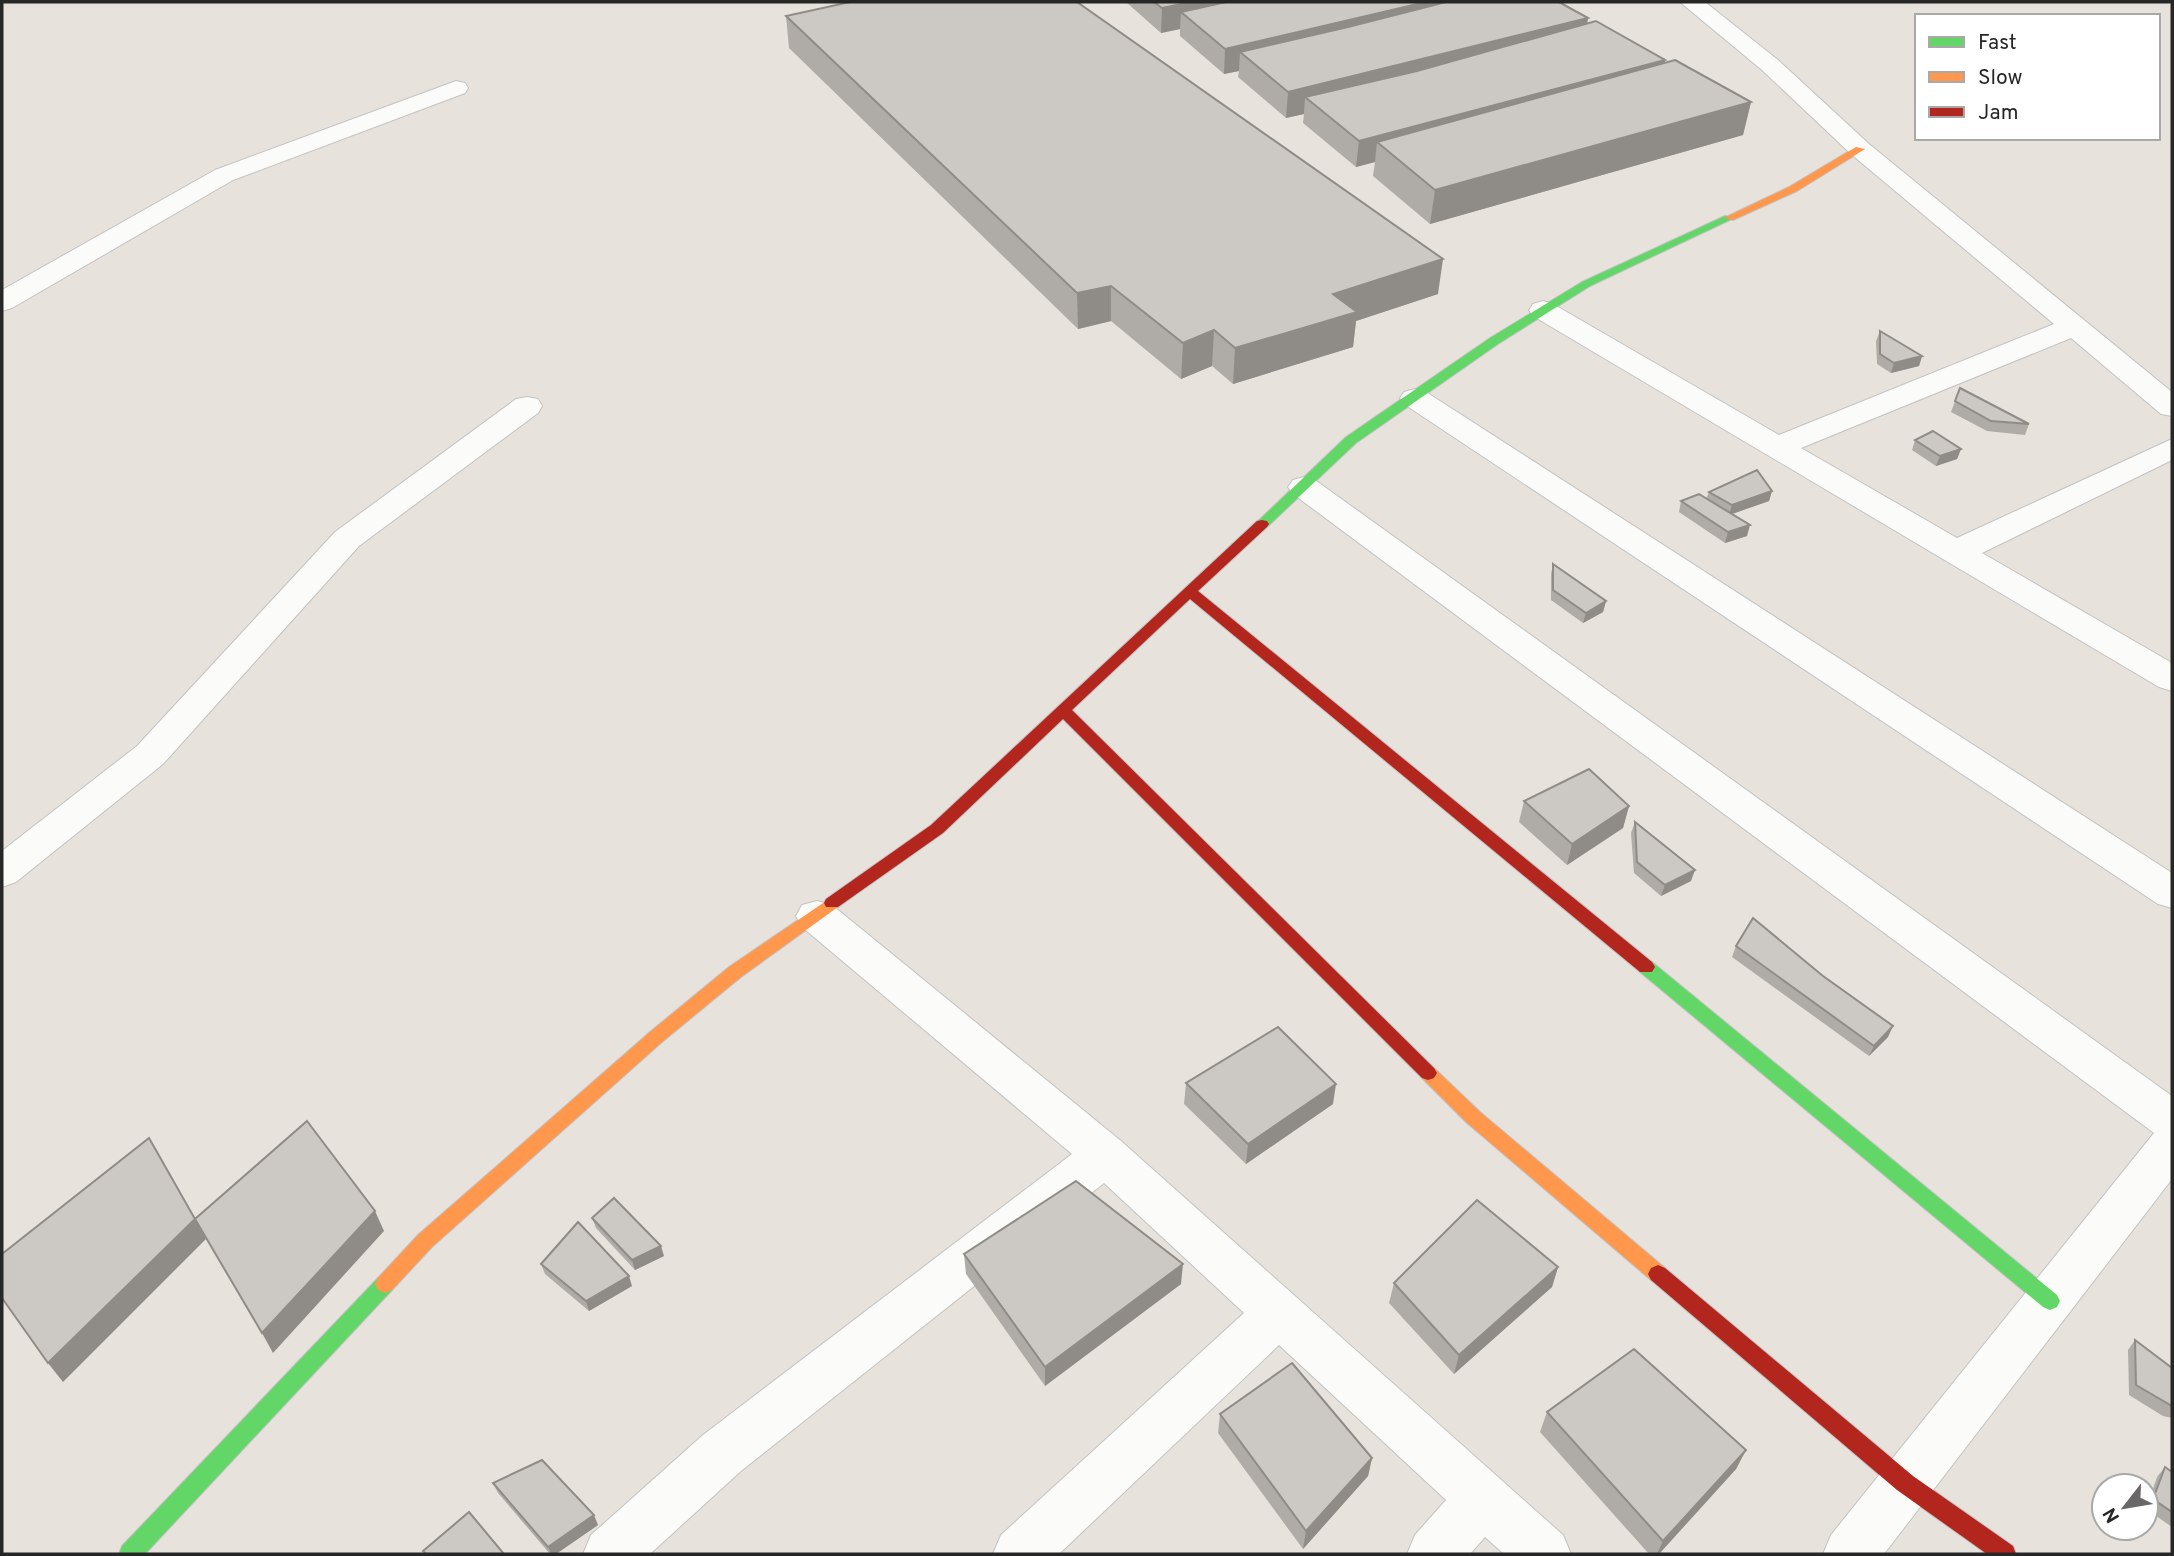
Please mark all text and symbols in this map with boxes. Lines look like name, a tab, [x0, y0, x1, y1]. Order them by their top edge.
legend	[1915, 14, 2160, 140]
text: Fast	[1978, 30, 2017, 57]
text: Slow	[1978, 65, 2023, 92]
text: Jam	[1978, 100, 2019, 127]
north arrow	[2090, 1472, 2160, 1542]
text: N	[2098, 1503, 2126, 1527]

